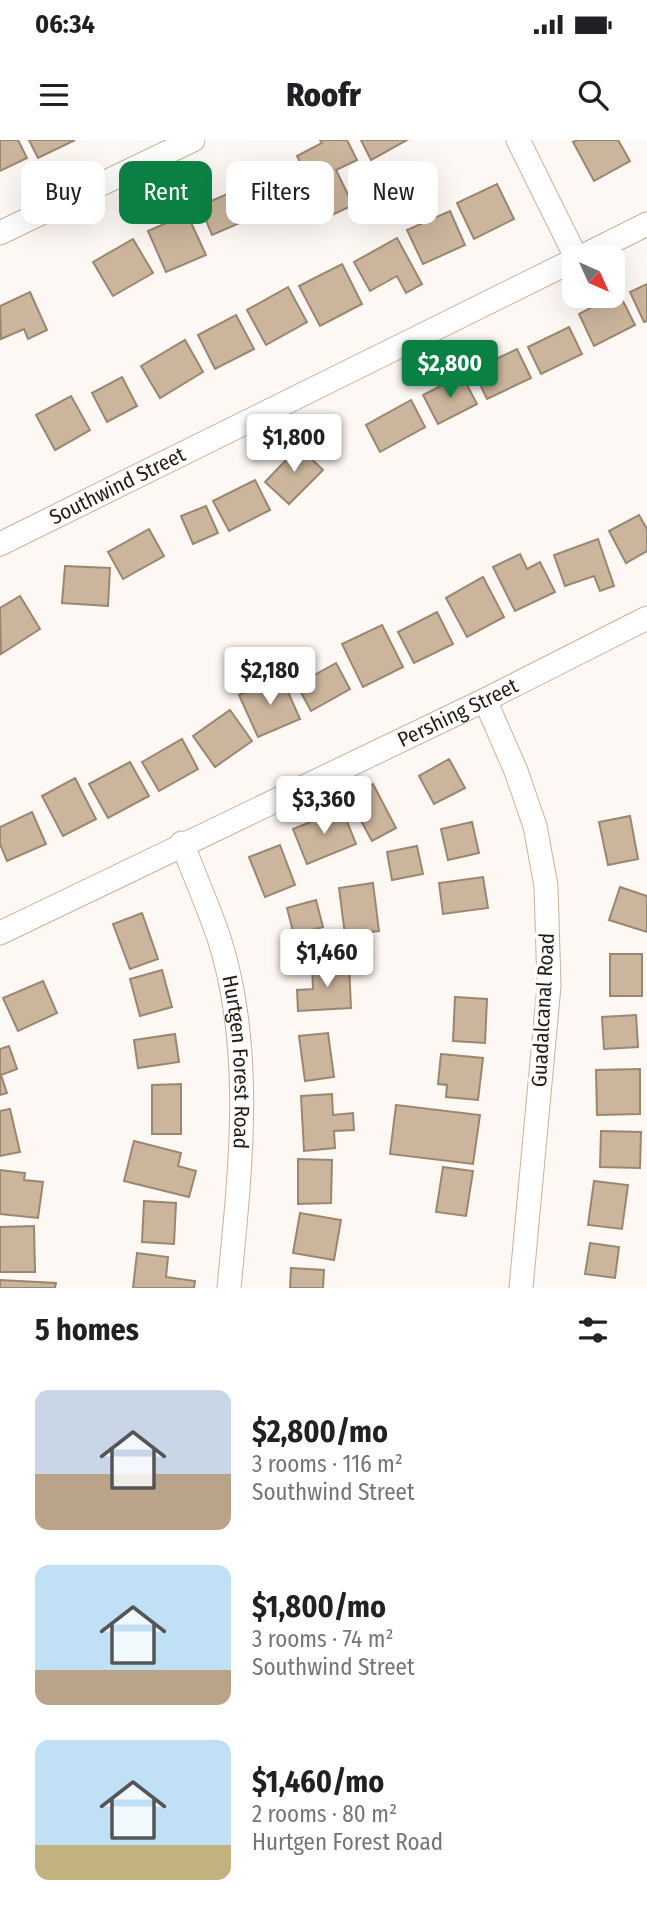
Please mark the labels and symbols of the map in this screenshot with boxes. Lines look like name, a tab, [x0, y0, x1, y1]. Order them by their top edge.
north arrow	[562, 245, 625, 308]
pin: $2,800	[393, 341, 507, 400]
pin: $1,800	[237, 414, 351, 474]
street label: Southwind Street	[45, 441, 190, 530]
pin: $2,180	[213, 648, 327, 707]
street label: Pershing Street	[393, 672, 522, 753]
pin: $3,360	[267, 776, 381, 836]
pin: $1,460	[270, 930, 384, 989]
street label: Guadalcanal Road	[526, 932, 560, 1088]
street label: Hurtgen Forest Road	[216, 973, 255, 1150]

